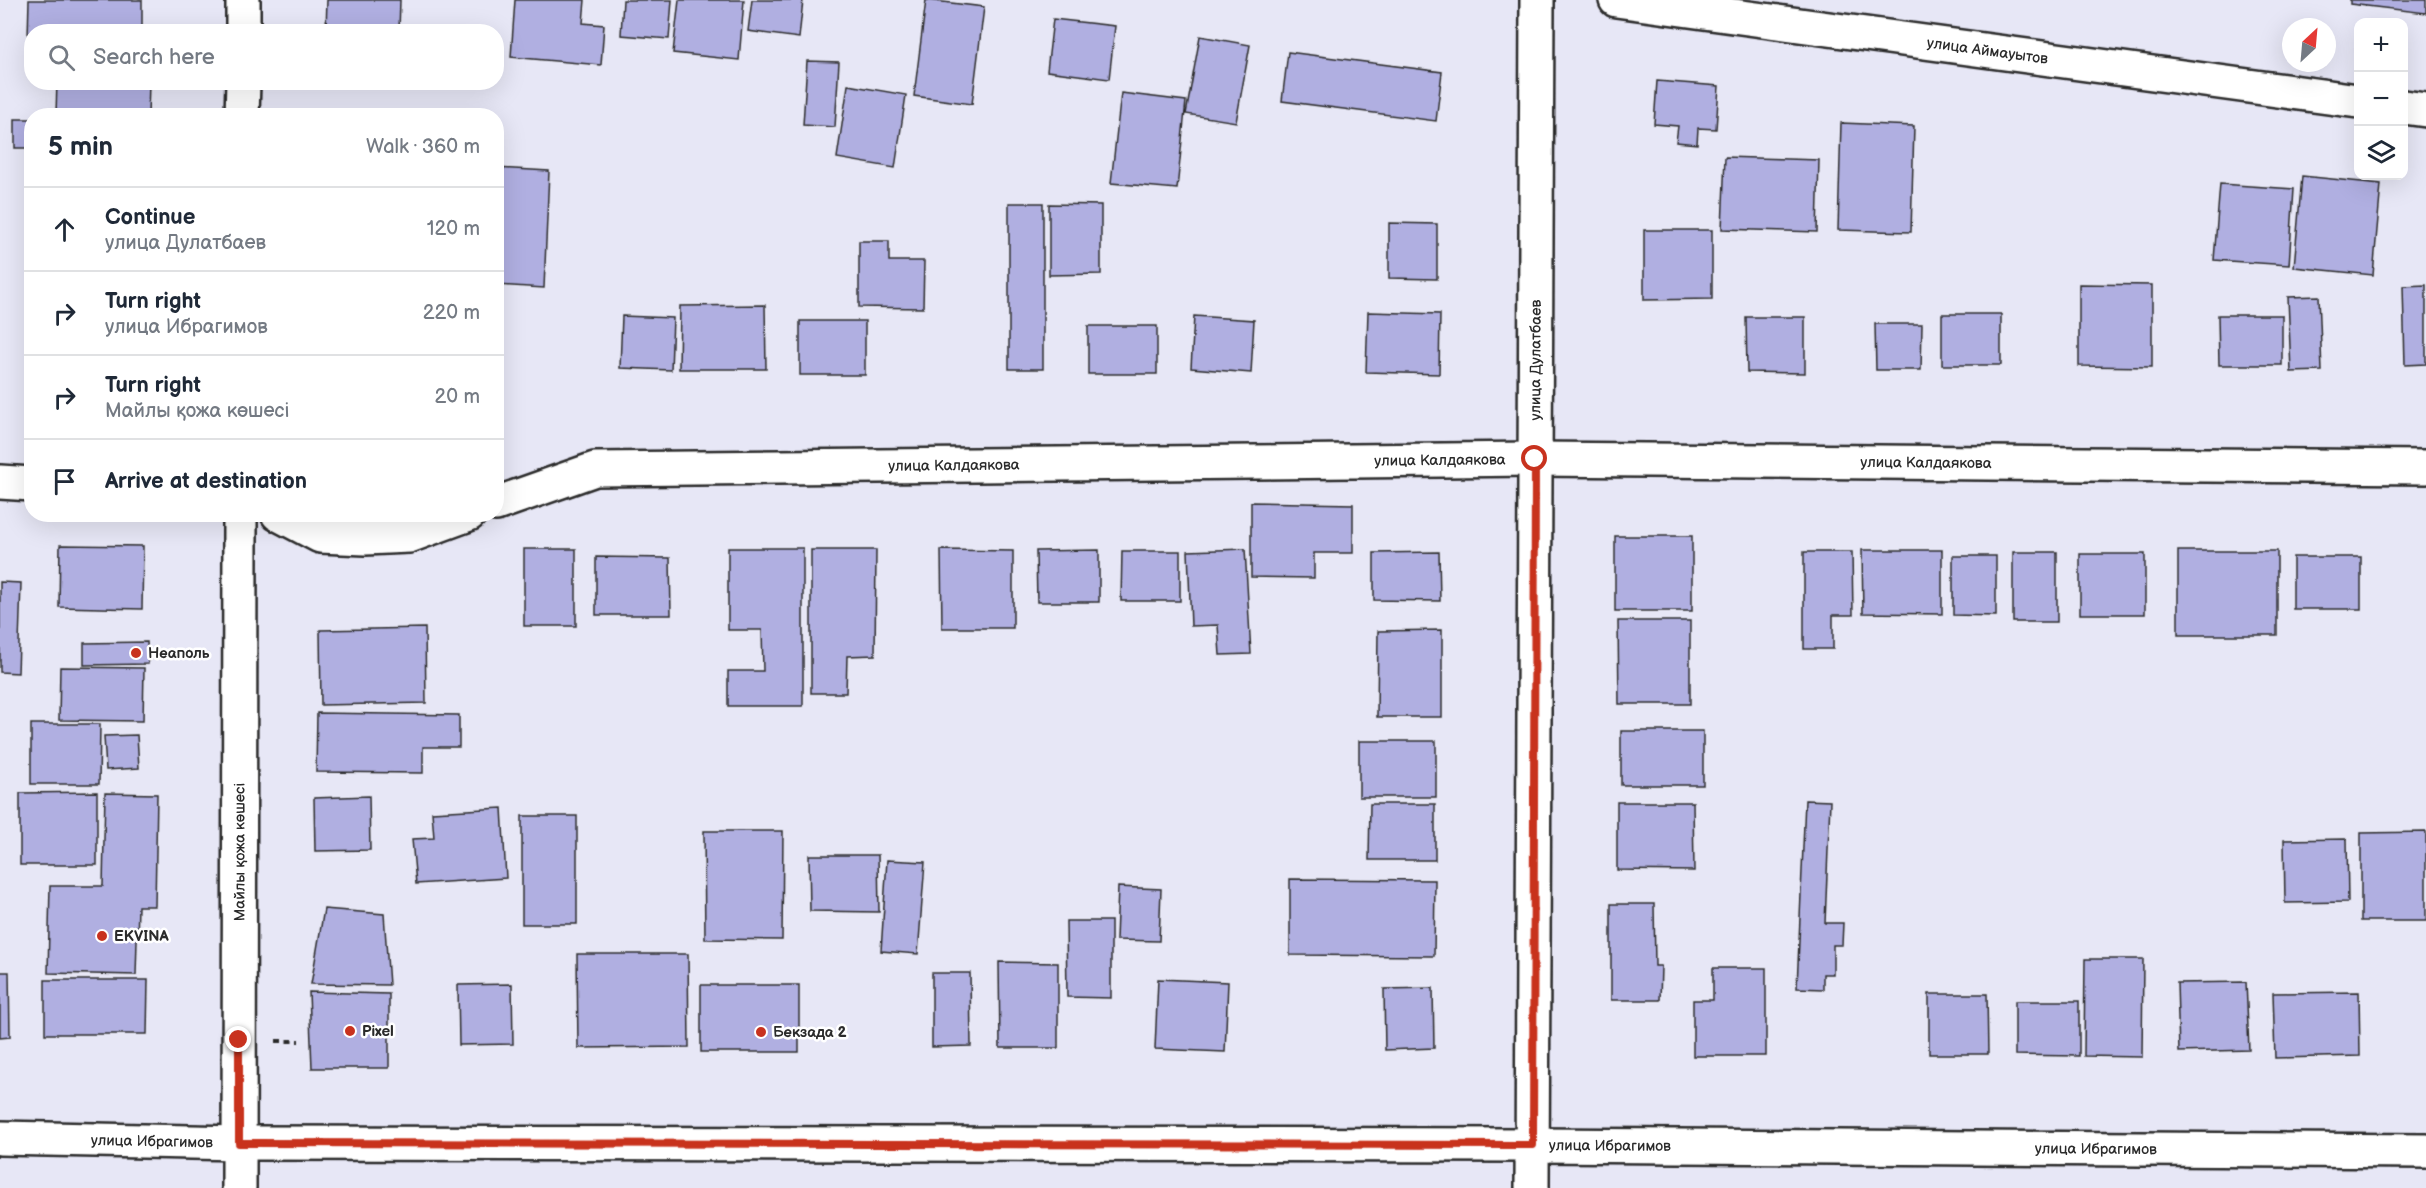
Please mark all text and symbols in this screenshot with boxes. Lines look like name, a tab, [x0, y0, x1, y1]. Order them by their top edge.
north arrow	[2282, 18, 2336, 72]
map controls	[2354, 18, 2408, 180]
button: +	[2354, 18, 2408, 72]
search box	[24, 24, 504, 90]
street label: улица Аймауытов	[1926, 33, 2050, 68]
icon: search	[45, 41, 78, 74]
text: Search here	[93, 44, 215, 71]
button: −	[2354, 72, 2408, 126]
button: layers	[2354, 126, 2408, 180]
text: 5 min	[48, 132, 113, 163]
text: Walk · 360 m	[366, 135, 480, 159]
text: Continue	[105, 204, 195, 231]
icon: ahead	[48, 213, 81, 246]
text: 120 m	[427, 217, 480, 241]
text: улица Дулатбаев	[105, 231, 266, 255]
text: Turn right	[105, 288, 201, 315]
icon: right	[48, 297, 81, 330]
street label: улица Дулатбаев	[1526, 299, 1545, 420]
text: 220 m	[423, 301, 480, 325]
text: улица Ибрагимов	[105, 315, 268, 339]
text: Turn right	[105, 372, 201, 399]
icon: right	[48, 381, 81, 414]
text: 20 m	[435, 385, 480, 409]
text: Майлы қожа көшесі	[105, 399, 289, 423]
route start	[1521, 445, 1547, 471]
street label: улица Калдаякова	[1374, 450, 1506, 470]
street label: улица Калдаякова	[1860, 452, 1992, 473]
street label: улица Калдаякова	[888, 455, 1020, 475]
icon: arrive	[48, 465, 81, 498]
text: Arrive at destination	[105, 468, 307, 495]
place label: Неаполь	[148, 644, 210, 663]
marker: Неаполь	[129, 646, 143, 660]
street label: Майлы қожа көшесі	[230, 783, 249, 921]
place label: EKVINA	[114, 927, 170, 946]
marker: EKVINA	[95, 929, 109, 943]
place label: Pixel	[362, 1022, 394, 1041]
place label: Бекзада 2	[773, 1023, 846, 1042]
marker: Pixel	[343, 1024, 357, 1038]
marker: Бекзада 2	[754, 1025, 768, 1039]
route end	[225, 1026, 251, 1052]
street label: улица Ибрагимов	[91, 1130, 213, 1152]
street label: улица Ибрагимов	[1549, 1136, 1671, 1155]
street label: улица Ибрагимов	[2035, 1139, 2157, 1159]

